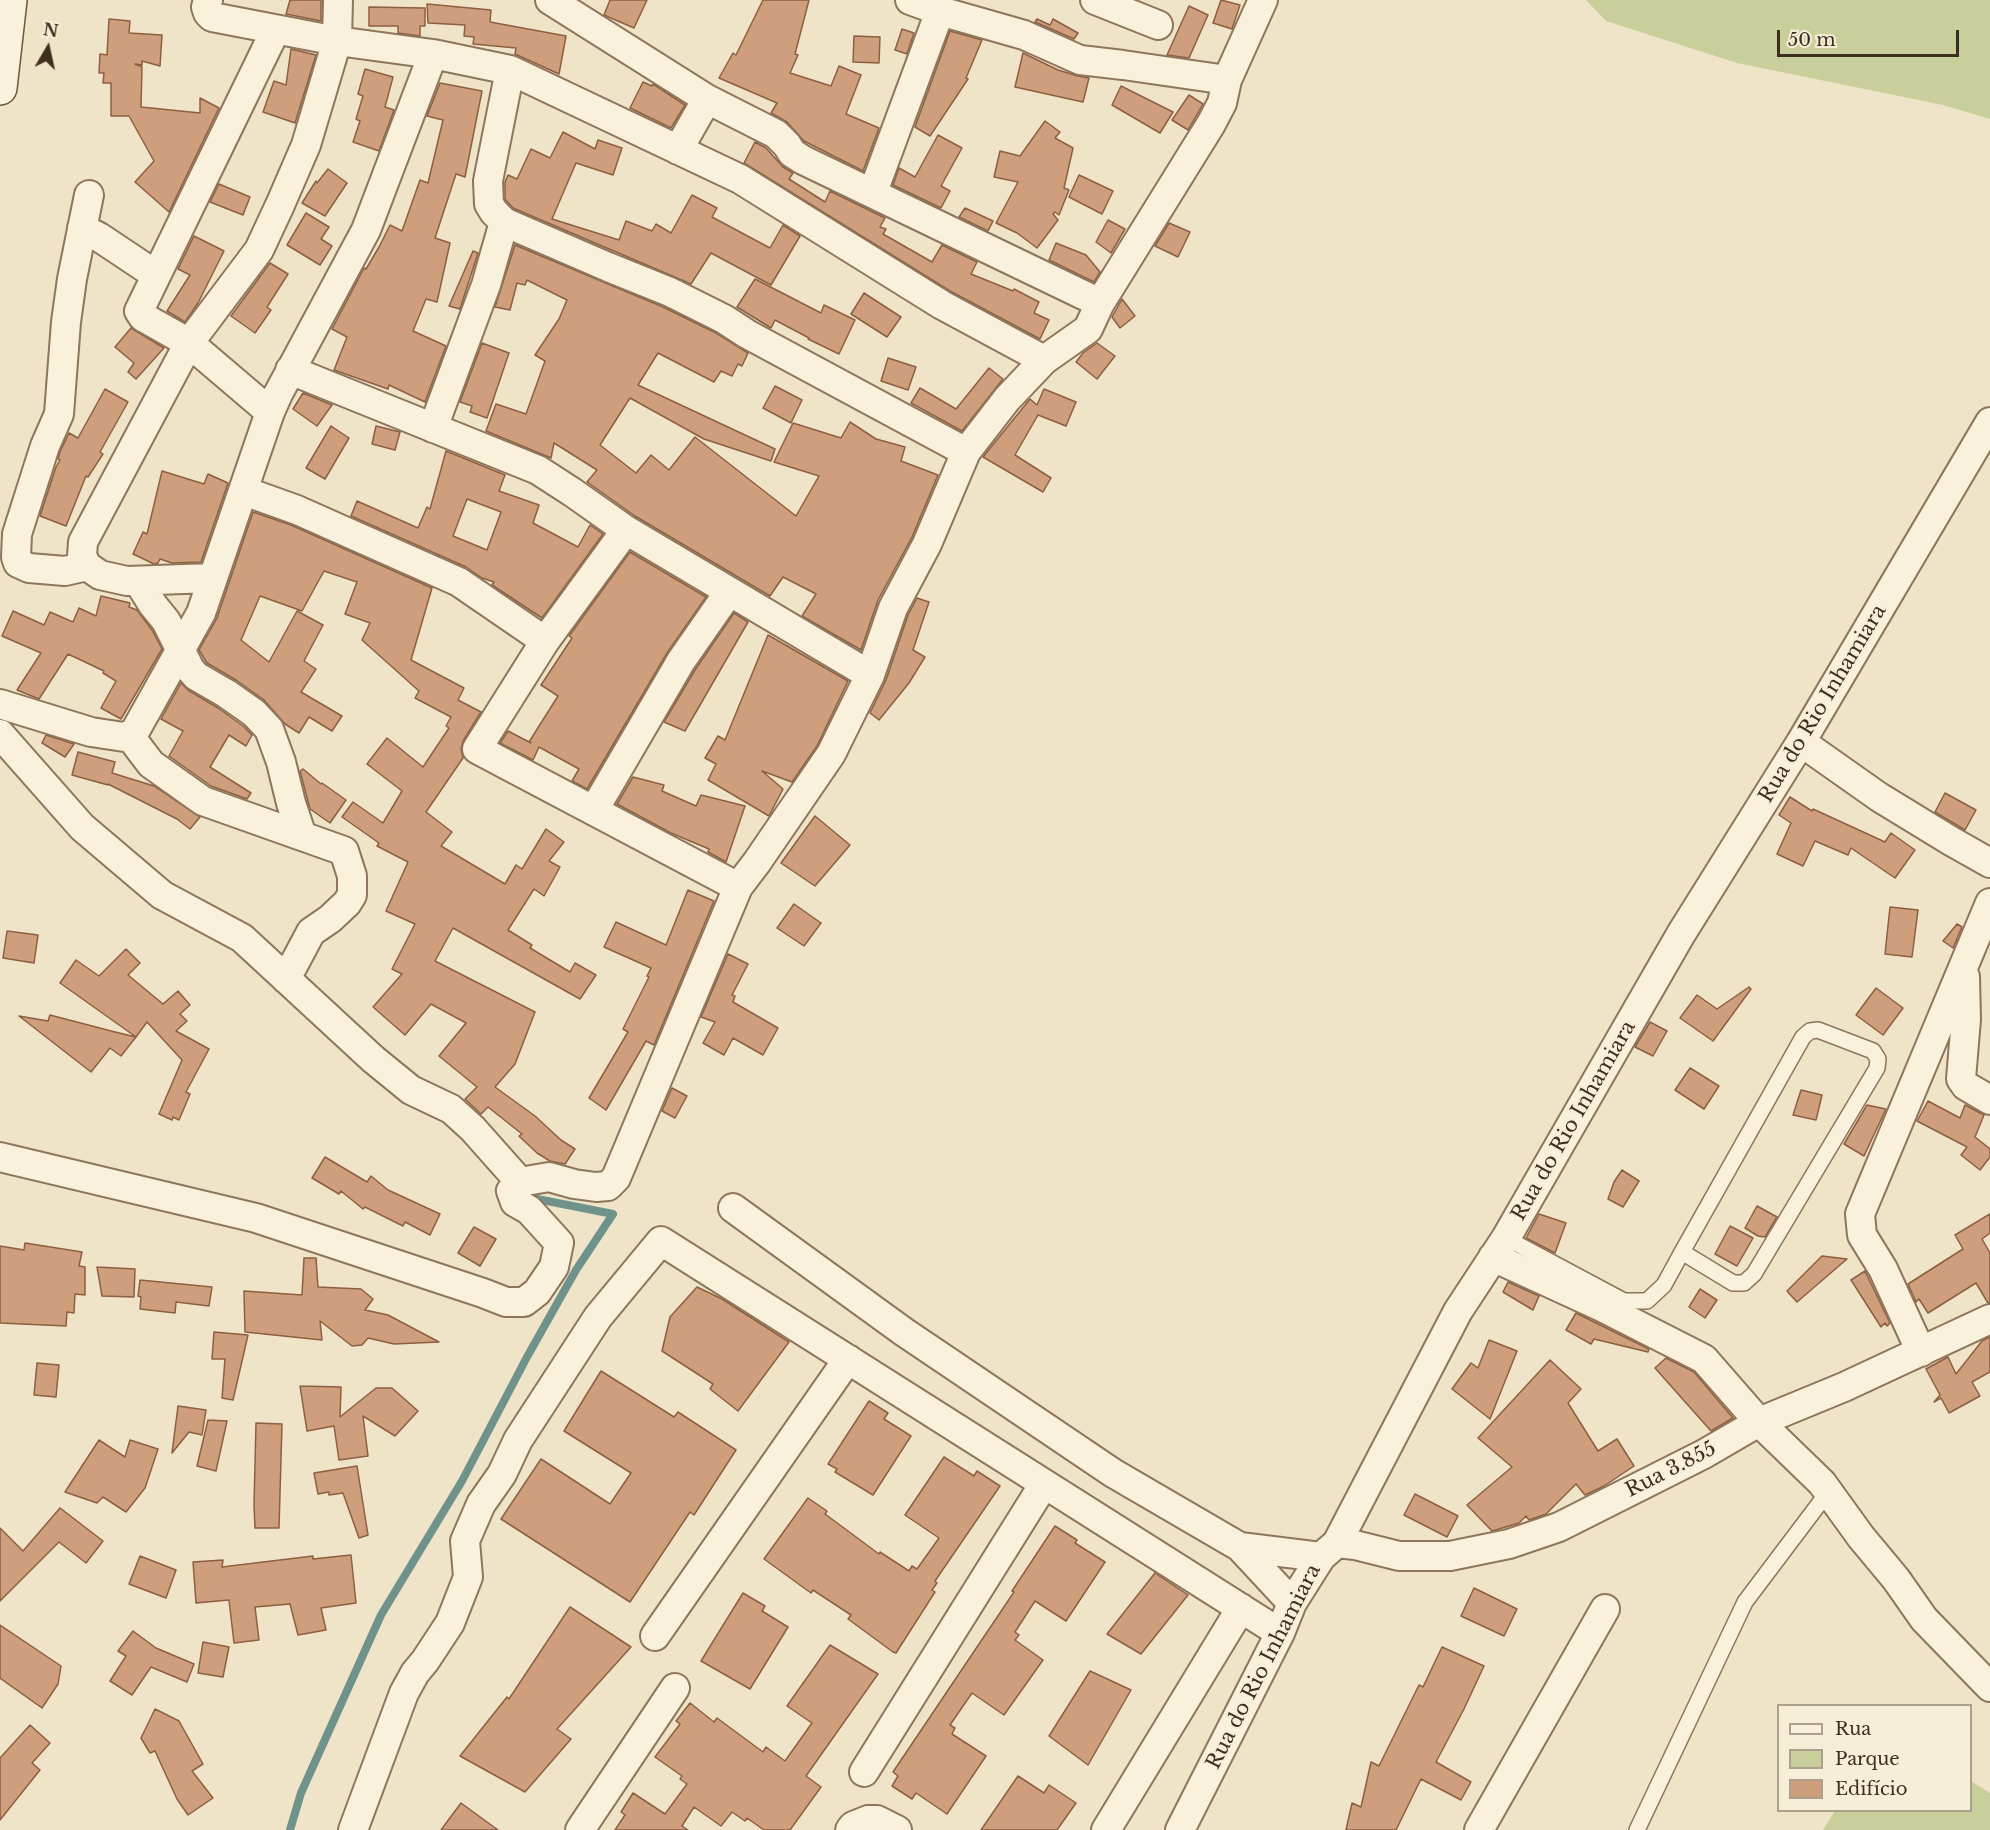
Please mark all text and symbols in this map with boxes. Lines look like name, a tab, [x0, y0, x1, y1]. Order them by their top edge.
north arrow	[18, 18, 78, 78]
scale bar	[1780, 18, 1962, 56]
text: N	[42, 19, 60, 41]
text: 50 m	[1788, 29, 1836, 51]
street label: Rua do Rio Inhamiara	[1754, 601, 1892, 807]
street label: Rua do Rio Inhamiara	[1507, 1017, 1641, 1225]
street label: Rua 3.855	[1622, 1437, 1720, 1503]
street label: Rua do Rio Inhamiara	[1202, 1561, 1326, 1773]
legend	[1777, 1704, 1972, 1812]
text: Rua	[1835, 1718, 1871, 1740]
text: Parque	[1835, 1748, 1900, 1770]
text: Edifício	[1835, 1778, 1908, 1800]

